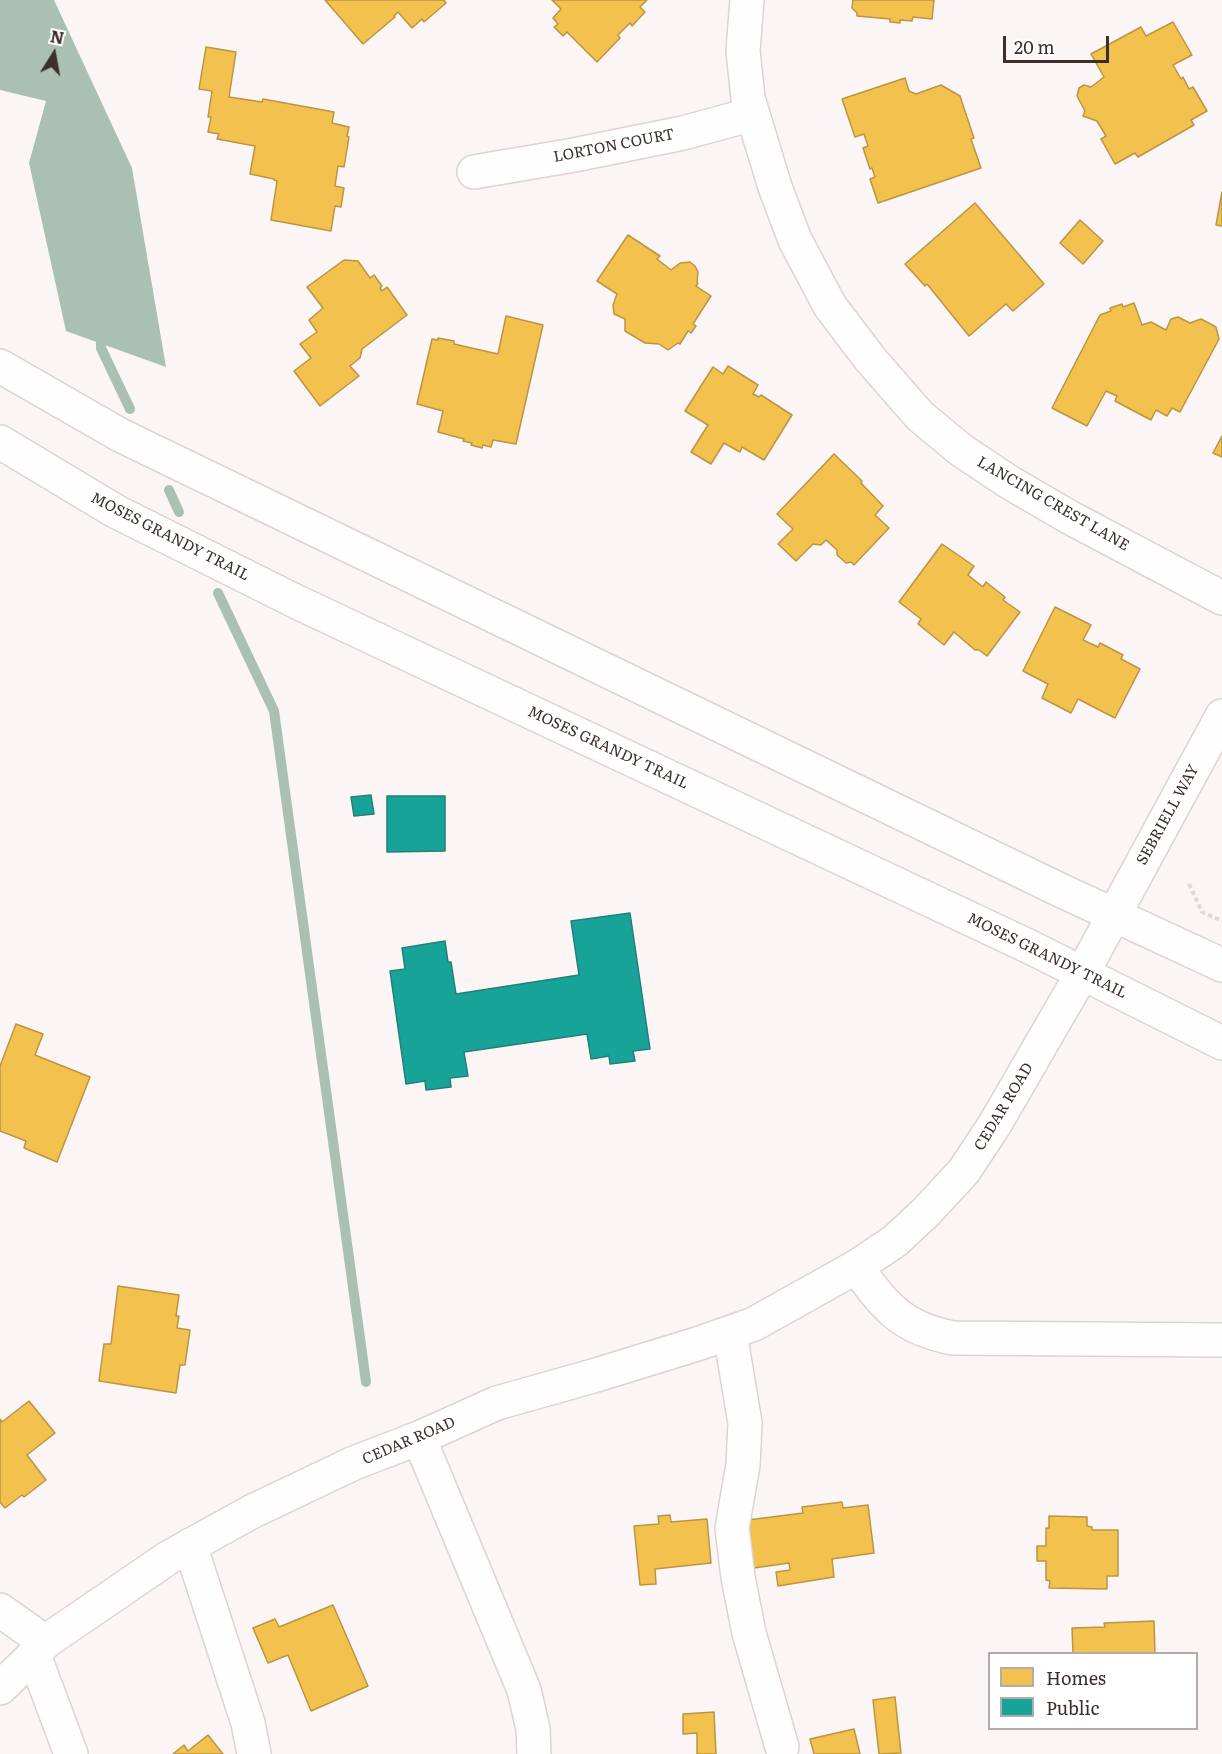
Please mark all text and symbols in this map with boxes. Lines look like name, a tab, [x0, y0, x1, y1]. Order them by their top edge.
text: N	[49, 23, 66, 49]
north arrow	[24, 24, 84, 84]
scale bar	[1006, 24, 1112, 62]
text: 20 m	[1014, 33, 1055, 60]
street label: LORTON COURT	[552, 125, 676, 167]
street label: LANCING CREST LANE	[974, 453, 1132, 555]
street label: MOSES GRANDY TRAIL	[88, 489, 252, 585]
street label: MOSES GRANDY TRAIL	[525, 703, 691, 793]
street label: SEBRIELL WAY	[1133, 762, 1203, 868]
street label: MOSES GRANDY TRAIL	[964, 909, 1130, 1003]
street label: CEDAR ROAD	[971, 1060, 1037, 1154]
street label: CEDAR ROAD	[360, 1413, 458, 1469]
legend	[988, 1652, 1198, 1730]
text: Homes	[1046, 1664, 1106, 1691]
text: Public	[1046, 1694, 1100, 1721]

